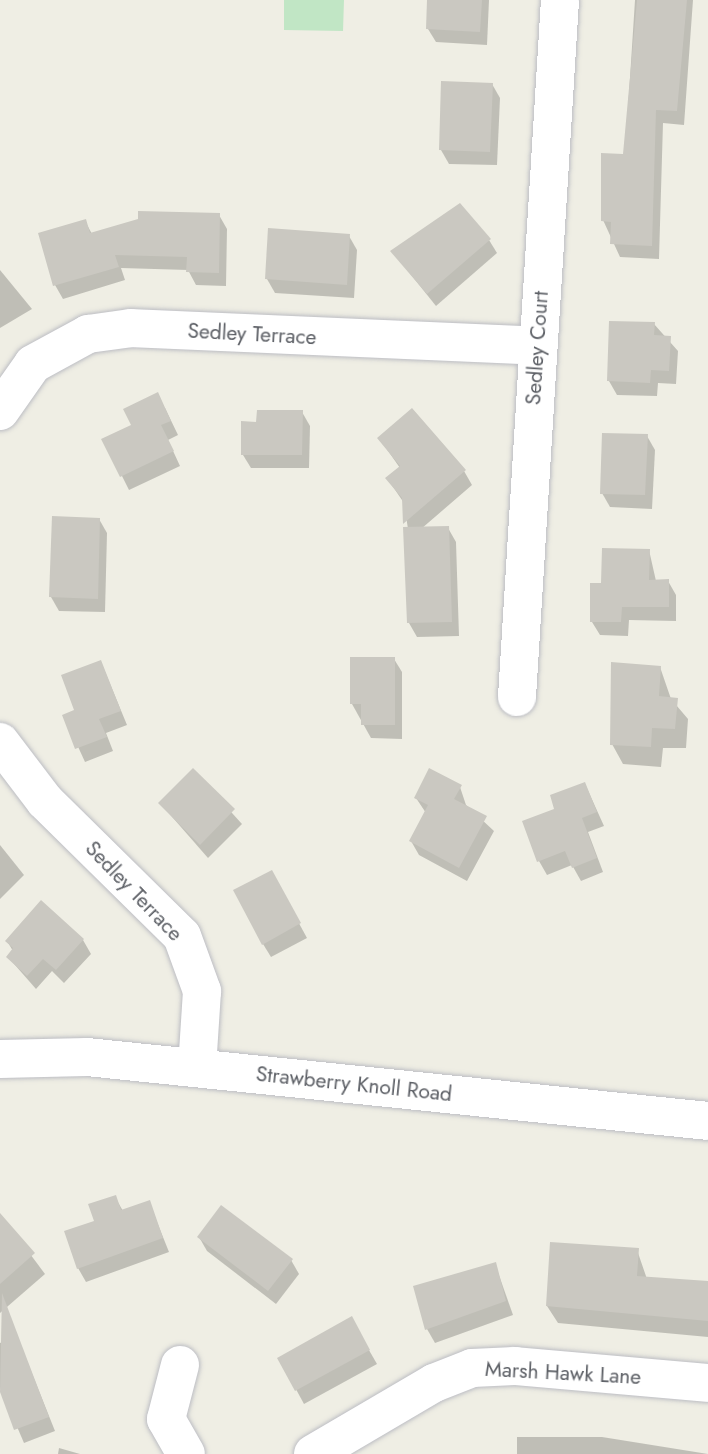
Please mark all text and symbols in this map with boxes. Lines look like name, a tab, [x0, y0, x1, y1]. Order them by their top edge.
street label: Sedley Court	[520, 290, 554, 406]
street label: Sedley Terrace	[187, 318, 317, 350]
street label: Sedley Terrace	[80, 836, 188, 946]
street label: Strawberry Knoll Road	[255, 1061, 453, 1107]
street label: Marsh Hawk Lane	[484, 1356, 642, 1390]

